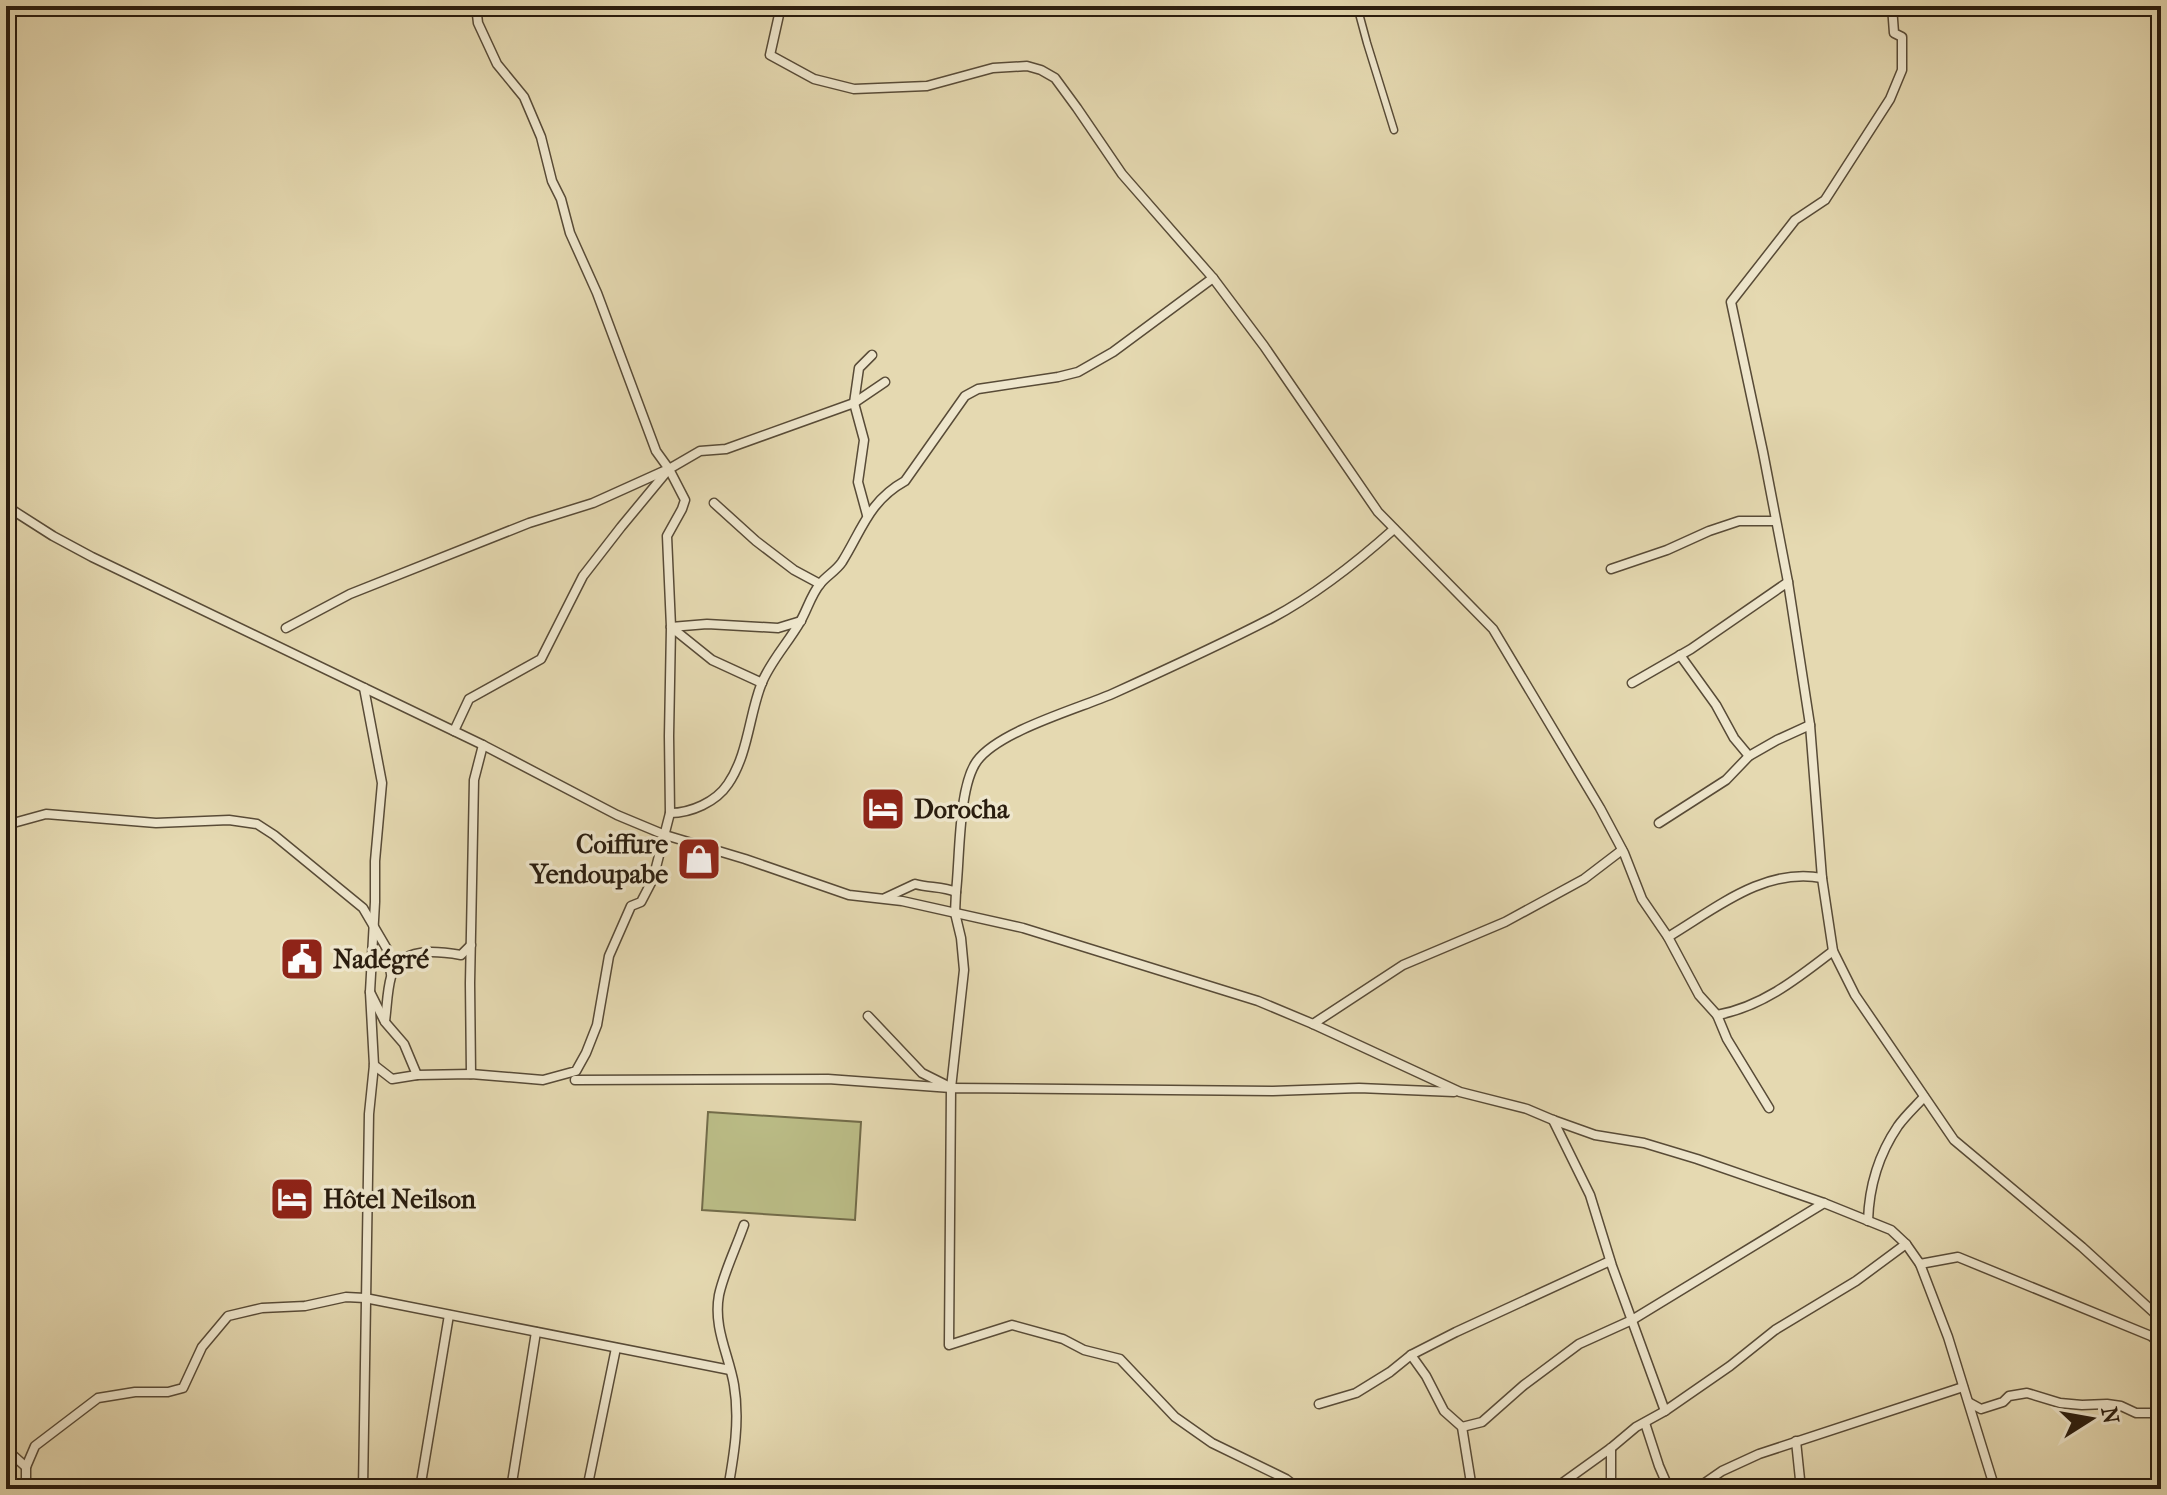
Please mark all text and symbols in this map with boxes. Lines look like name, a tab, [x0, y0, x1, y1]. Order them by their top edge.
hotel icon: Dorocha	[859, 785, 907, 833]
place label: Dorocha	[914, 794, 1010, 825]
place label: Coiffure Yendoupabe	[528, 829, 668, 890]
shop icon: Coiffure Yendoupabe	[675, 835, 723, 883]
public building icon: Nadégré	[278, 935, 326, 983]
place label: Nadégré	[333, 944, 429, 975]
hotel icon: Hôtel Neilson	[268, 1175, 316, 1223]
place label: Hôtel Neilson	[323, 1184, 477, 1215]
north arrow	[2051, 1379, 2131, 1459]
text: N	[2095, 1405, 2124, 1426]

